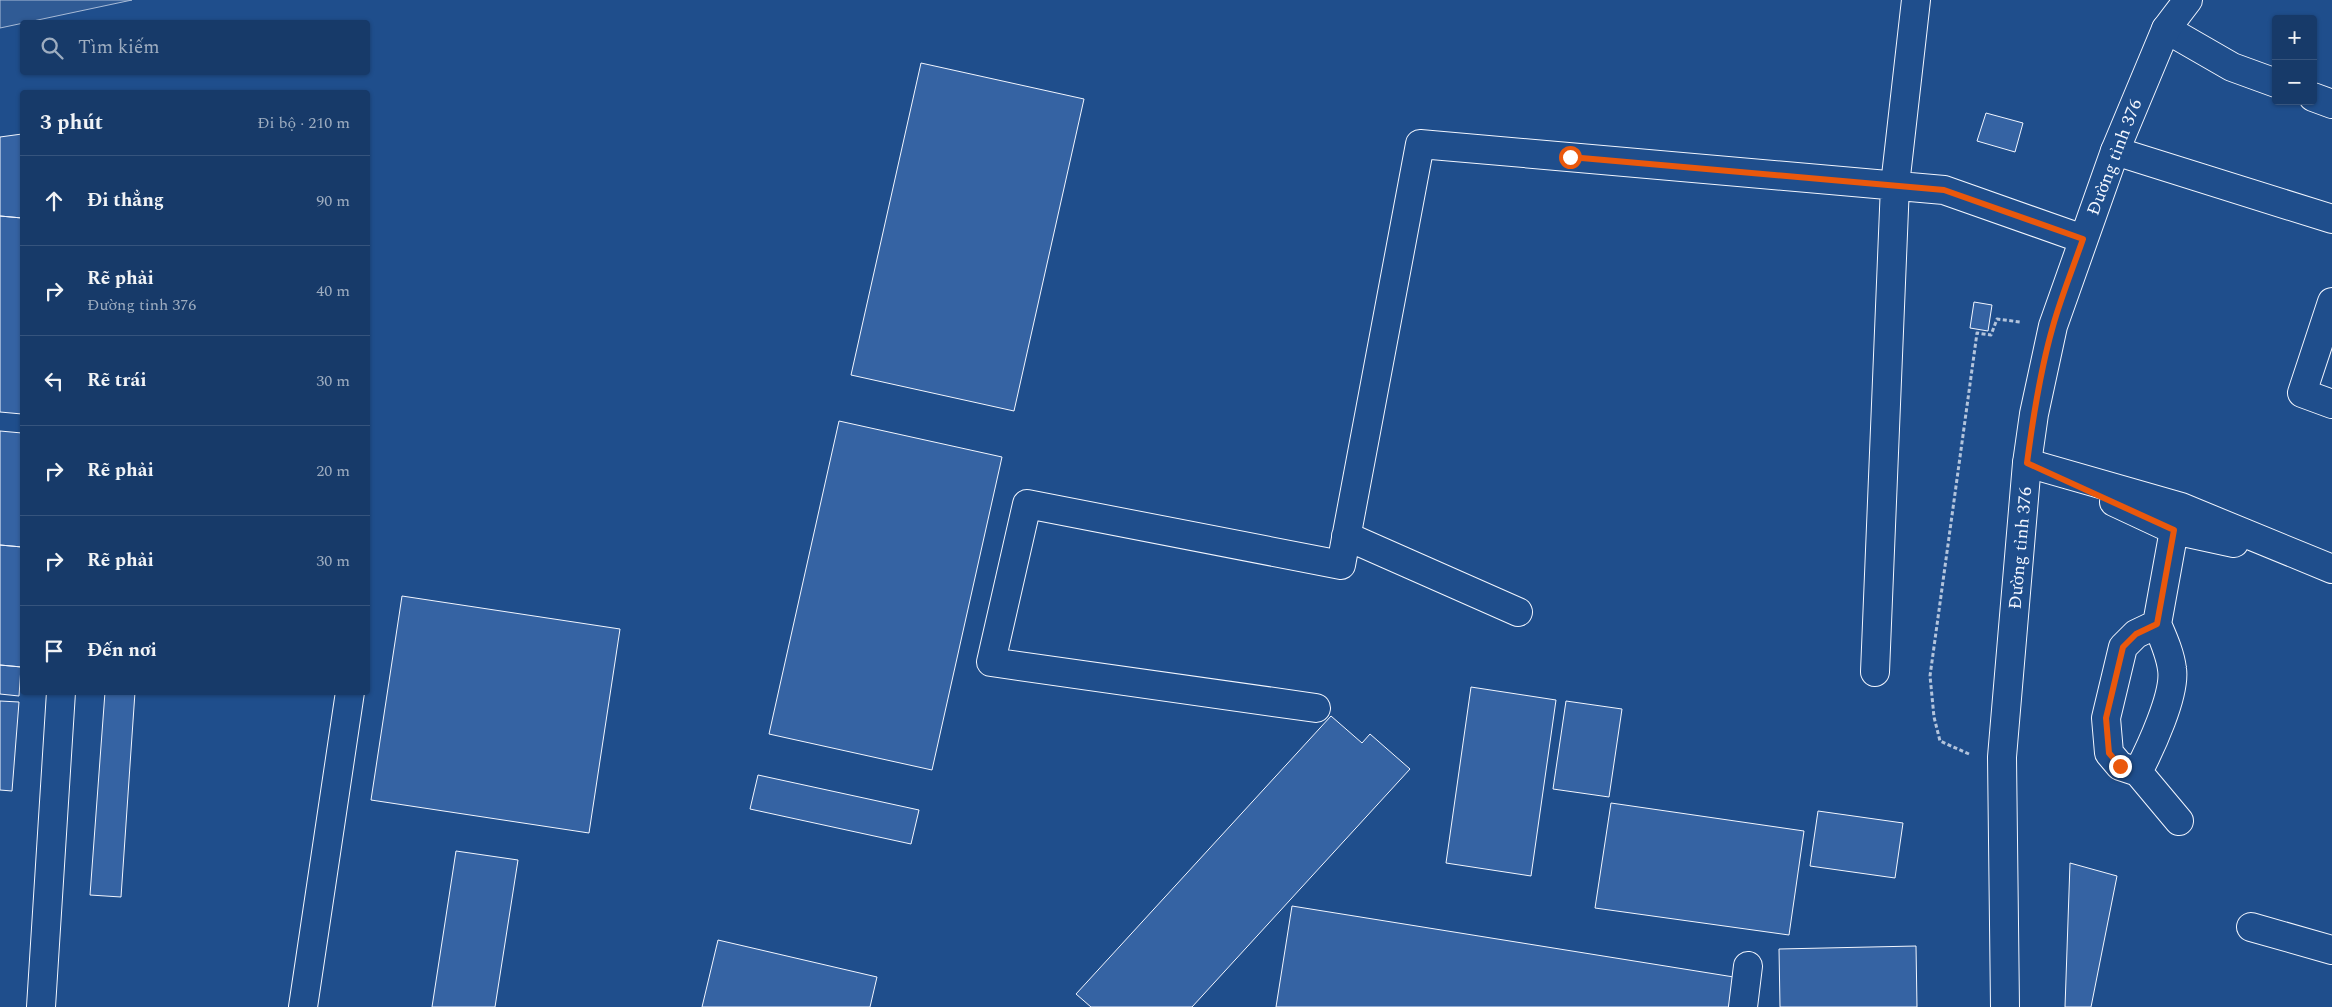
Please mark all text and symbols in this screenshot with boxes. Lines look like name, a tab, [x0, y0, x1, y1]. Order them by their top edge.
map controls	[2272, 15, 2317, 105]
button: +	[2272, 15, 2317, 60]
search box	[20, 20, 370, 75]
text: Tìm kiếm	[78, 33, 160, 62]
icon: search	[38, 34, 66, 62]
button: −	[2272, 60, 2317, 105]
street label: Đường tỉnh 376	[2080, 95, 2149, 219]
text: 3 phút	[40, 107, 103, 139]
text: Đi bộ · 210 m	[257, 111, 350, 135]
route start	[1559, 146, 1582, 169]
text: Đi thẳng	[87, 186, 164, 215]
icon: ahead	[40, 187, 68, 215]
text: 90 m	[316, 189, 350, 213]
text: Rẽ phải	[87, 264, 154, 293]
icon: right	[40, 277, 68, 305]
text: 40 m	[316, 279, 350, 303]
text: Đường tỉnh 376	[87, 293, 196, 317]
text: Rẽ trái	[87, 366, 147, 395]
icon: left	[40, 367, 68, 395]
text: 30 m	[316, 369, 350, 393]
text: Rẽ phải	[87, 456, 154, 485]
icon: right	[40, 457, 68, 485]
text: 20 m	[316, 459, 350, 483]
street label: Đường tỉnh 376	[2002, 486, 2039, 610]
text: Rẽ phải	[87, 546, 154, 575]
icon: right	[40, 547, 68, 575]
text: 30 m	[316, 549, 350, 573]
text: Đến nơi	[87, 636, 157, 665]
icon: arrive	[40, 637, 68, 665]
route end	[2109, 755, 2132, 778]

